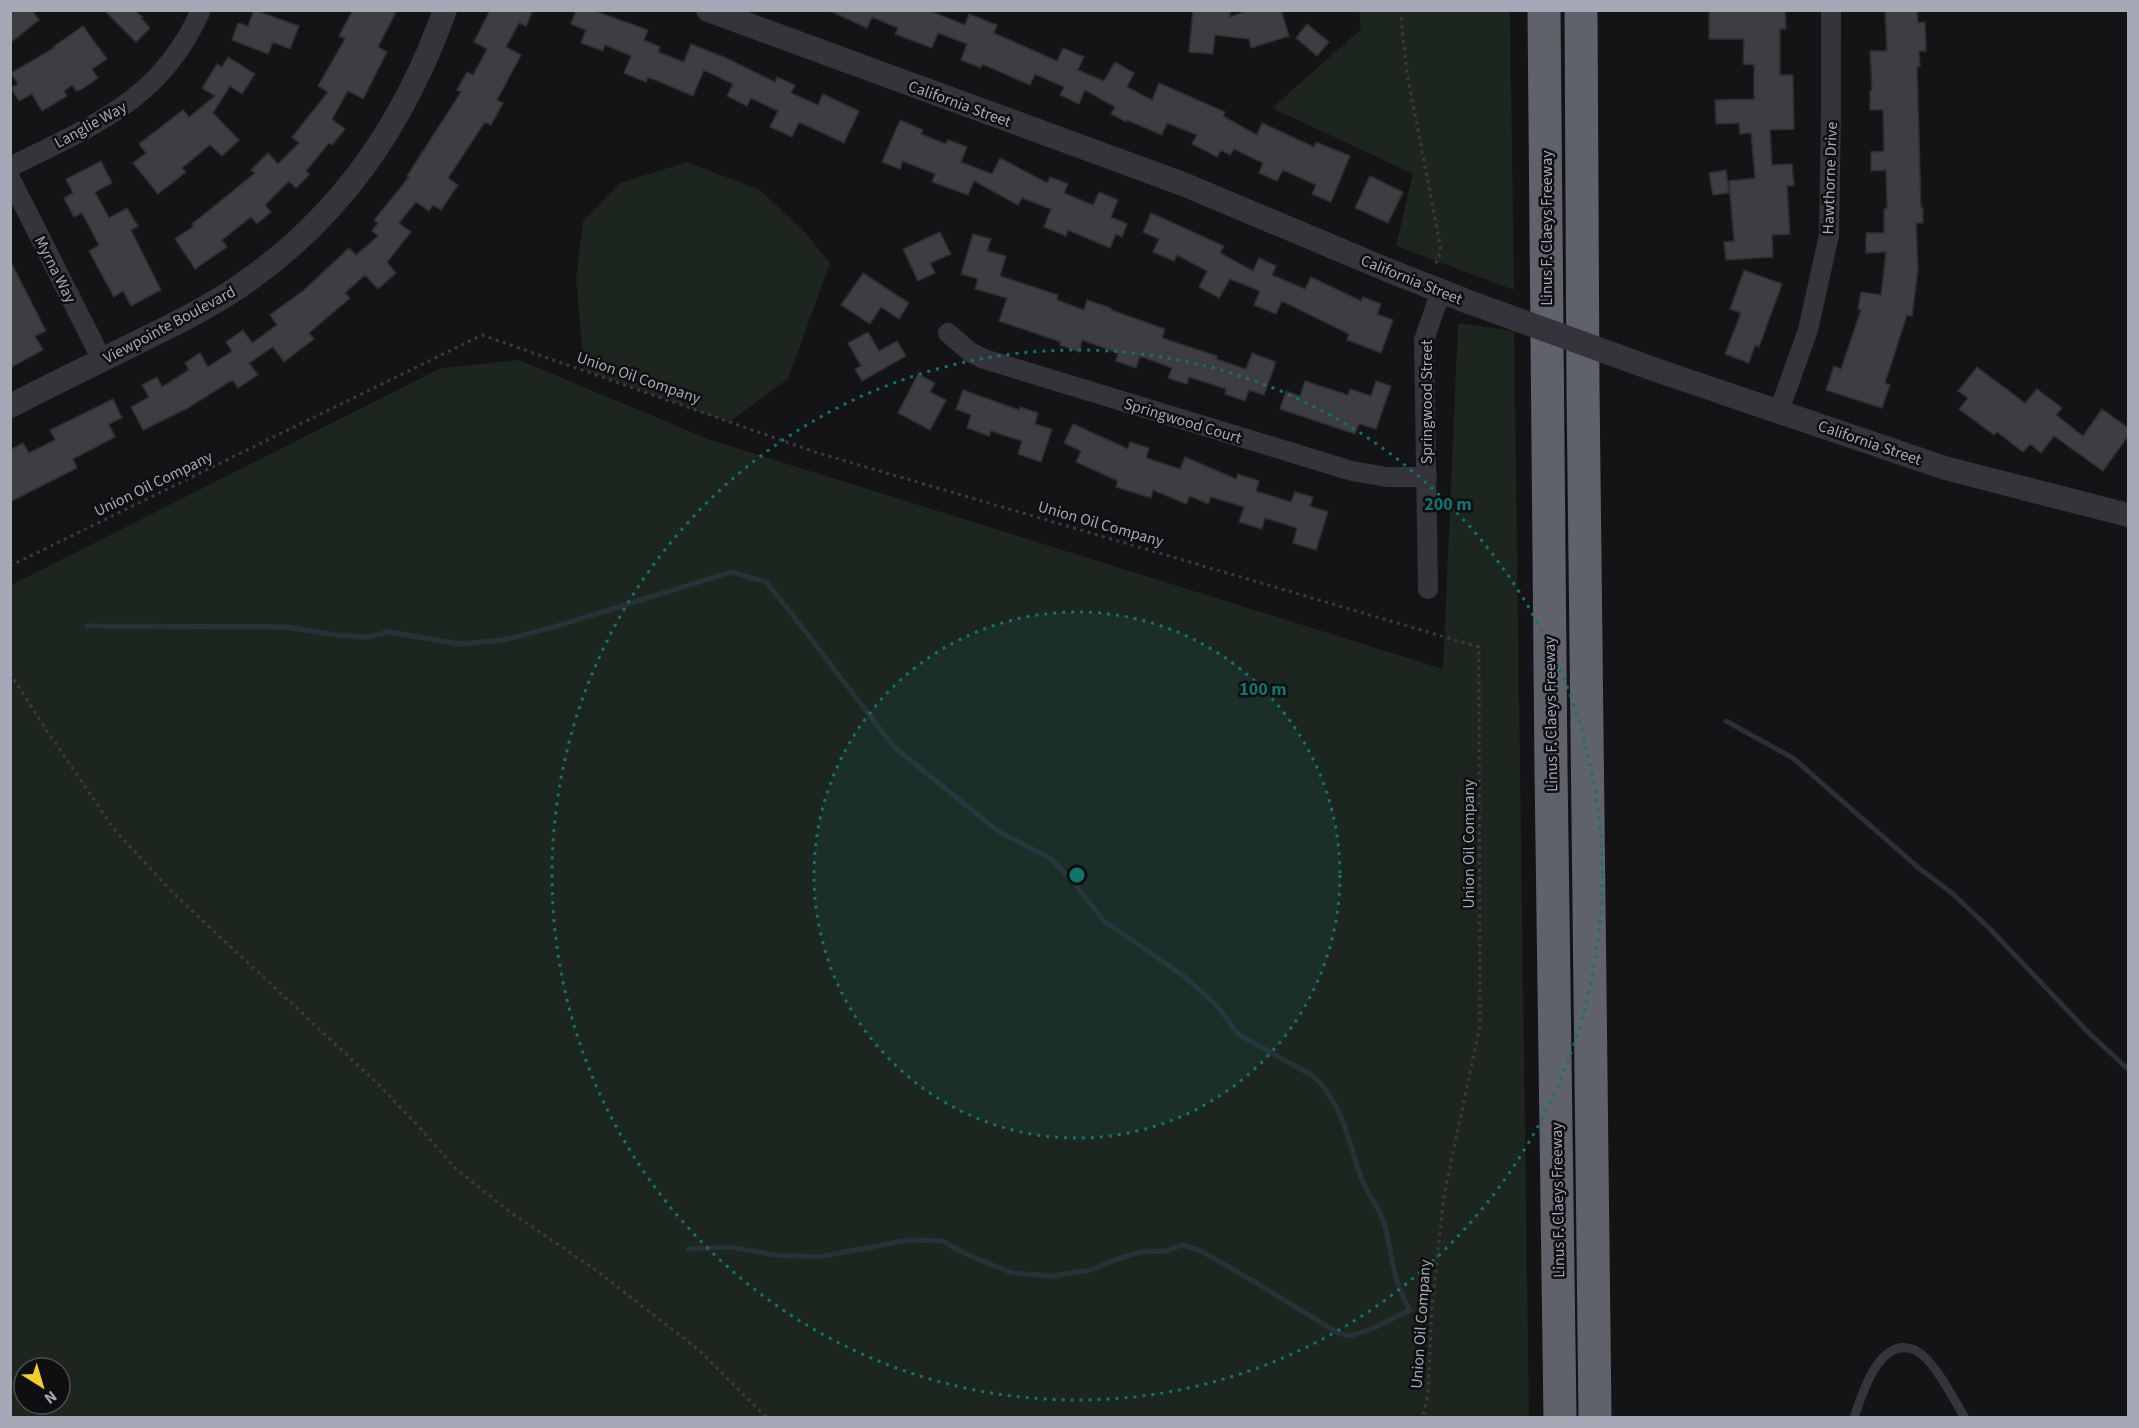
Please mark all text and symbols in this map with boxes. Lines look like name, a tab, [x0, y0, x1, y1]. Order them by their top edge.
street label: California Street	[905, 75, 1015, 133]
street label: Langlie Way	[50, 96, 131, 154]
street label: Hawthorne Drive	[1817, 121, 1843, 235]
street label: Linus F. Claeys Freeway	[1536, 150, 1558, 306]
street label: Myrna Way	[29, 232, 82, 307]
street label: California Street	[1357, 249, 1466, 311]
street label: Viewpointe Boulevard	[100, 281, 239, 369]
street label: Springwood Street	[1416, 339, 1438, 464]
street label: Union Oil Company	[574, 346, 704, 410]
street label: Springwood Court	[1121, 393, 1245, 449]
street label: California Street	[1815, 415, 1925, 471]
street label: Union Oil Company	[90, 445, 217, 522]
text: 200 m	[1424, 492, 1472, 517]
street label: Union Oil Company	[1035, 496, 1166, 553]
street label: Linus F. Claeys Freeway	[1539, 636, 1563, 792]
text: 100 m	[1239, 677, 1287, 702]
street label: Union Oil Company	[1458, 779, 1480, 909]
centre of rings	[1067, 865, 1087, 885]
street label: Linus F. Claeys Freeway	[1546, 1122, 1570, 1278]
street label: Union Oil Company	[1406, 1258, 1437, 1389]
north arrow	[12, 1356, 72, 1416]
text: N	[40, 1385, 61, 1409]

